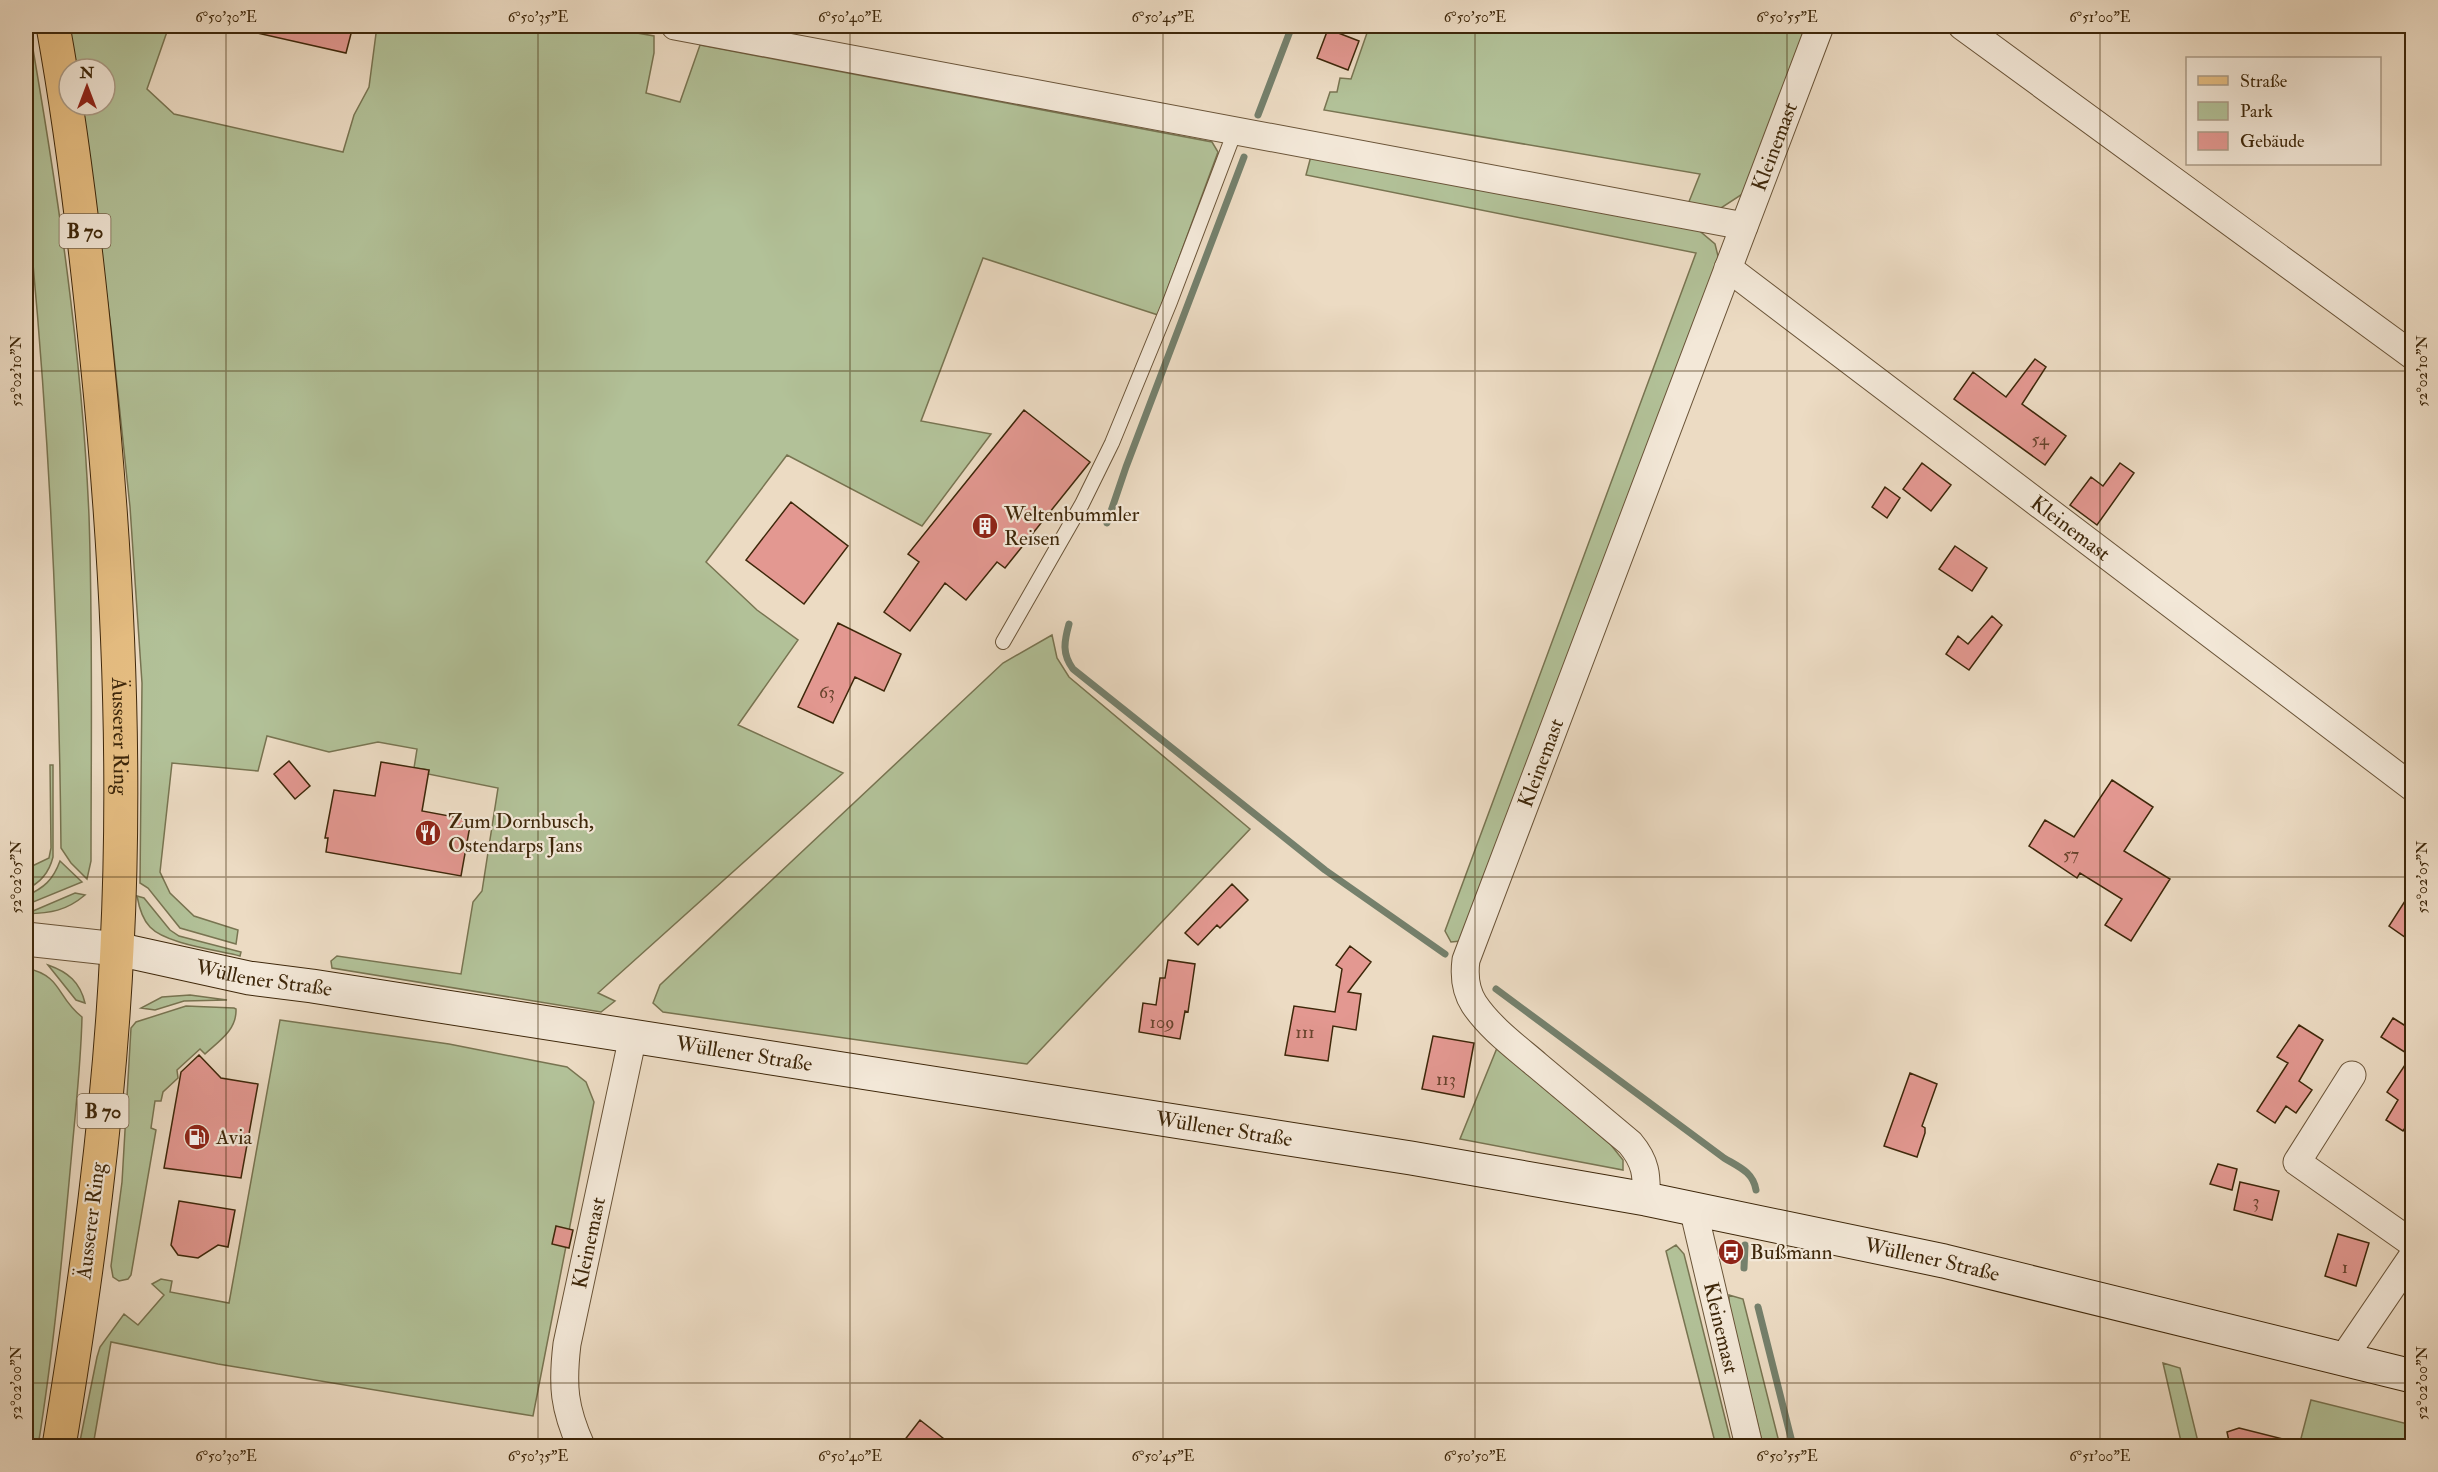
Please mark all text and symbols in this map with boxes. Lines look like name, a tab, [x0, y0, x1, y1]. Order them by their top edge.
text: 6°50'30"E	[195, 8, 257, 27]
text: 6°50'35"E	[508, 8, 568, 27]
text: 6°50'40"E	[818, 8, 882, 27]
text: 6°50'45"E	[1132, 8, 1195, 27]
text: 6°50'50"E	[1444, 8, 1506, 27]
text: 6°50'55"E	[1756, 8, 1818, 27]
text: 6°51'00"E	[2069, 8, 2131, 27]
north arrow	[57, 57, 117, 117]
legend	[2186, 57, 2381, 165]
text: N	[79, 63, 95, 83]
text: Straße	[2240, 70, 2288, 93]
street label: Kleinemast	[1745, 98, 1803, 195]
text: Park	[2240, 100, 2273, 123]
text: Gebäude	[2240, 130, 2305, 153]
road number: B 70	[60, 214, 110, 248]
text: 52°02'10"N	[7, 335, 26, 407]
text: 52°02'10"N	[2413, 335, 2432, 407]
house number: 54	[2031, 428, 2050, 451]
street label: Kleinemast	[2025, 489, 2116, 567]
place label: Weltenbummler Reisen	[1003, 501, 1140, 552]
building icon: Weltenbummler Reisen	[970, 511, 1000, 541]
street label: Äusserer Ring	[106, 676, 134, 796]
house number: 63	[819, 681, 835, 704]
street label: Kleinemast	[1512, 714, 1570, 811]
place label: Zum Dornbusch, Ostendarps Jans	[448, 808, 594, 859]
restaurant icon: Zum Dornbusch, Ostendarps Jans	[413, 818, 443, 848]
text: 52°02'05"N	[7, 840, 26, 913]
text: 52°02'05"N	[2413, 840, 2432, 913]
house number: 57	[2063, 843, 2079, 866]
street label: Wüllener Straße	[192, 953, 334, 1003]
house number: 109	[1150, 1011, 1174, 1034]
house number: 111	[1295, 1021, 1315, 1044]
street label: Wüllener Straße	[673, 1029, 814, 1078]
house number: 113	[1436, 1068, 1456, 1091]
road number: B 70	[78, 1094, 128, 1128]
street label: Wüllener Straße	[1153, 1105, 1295, 1153]
fuel station icon: Avia	[182, 1122, 212, 1152]
place label: Avia	[215, 1124, 252, 1151]
street label: Äusserer Ring	[70, 1160, 112, 1282]
house number: 3	[2253, 1190, 2259, 1213]
street label: Kleinemast	[566, 1194, 612, 1291]
street label: Wüllener Straße	[1861, 1231, 2003, 1288]
bus stop icon: Bußmann	[1716, 1237, 1746, 1267]
place label: Bußmann	[1750, 1239, 1833, 1266]
house number: 1	[2342, 1256, 2348, 1279]
street label: Kleinemast	[1697, 1279, 1745, 1376]
text: 52°02'00"N	[7, 1345, 26, 1420]
text: 52°02'00"N	[2413, 1345, 2432, 1420]
text: 6°50'30"E	[195, 1447, 257, 1466]
text: 6°50'35"E	[508, 1447, 568, 1466]
text: 6°50'40"E	[818, 1447, 882, 1466]
text: 6°50'45"E	[1132, 1447, 1195, 1466]
text: 6°50'50"E	[1444, 1447, 1506, 1466]
text: 6°50'55"E	[1756, 1447, 1818, 1466]
text: 6°51'00"E	[2069, 1447, 2131, 1466]

